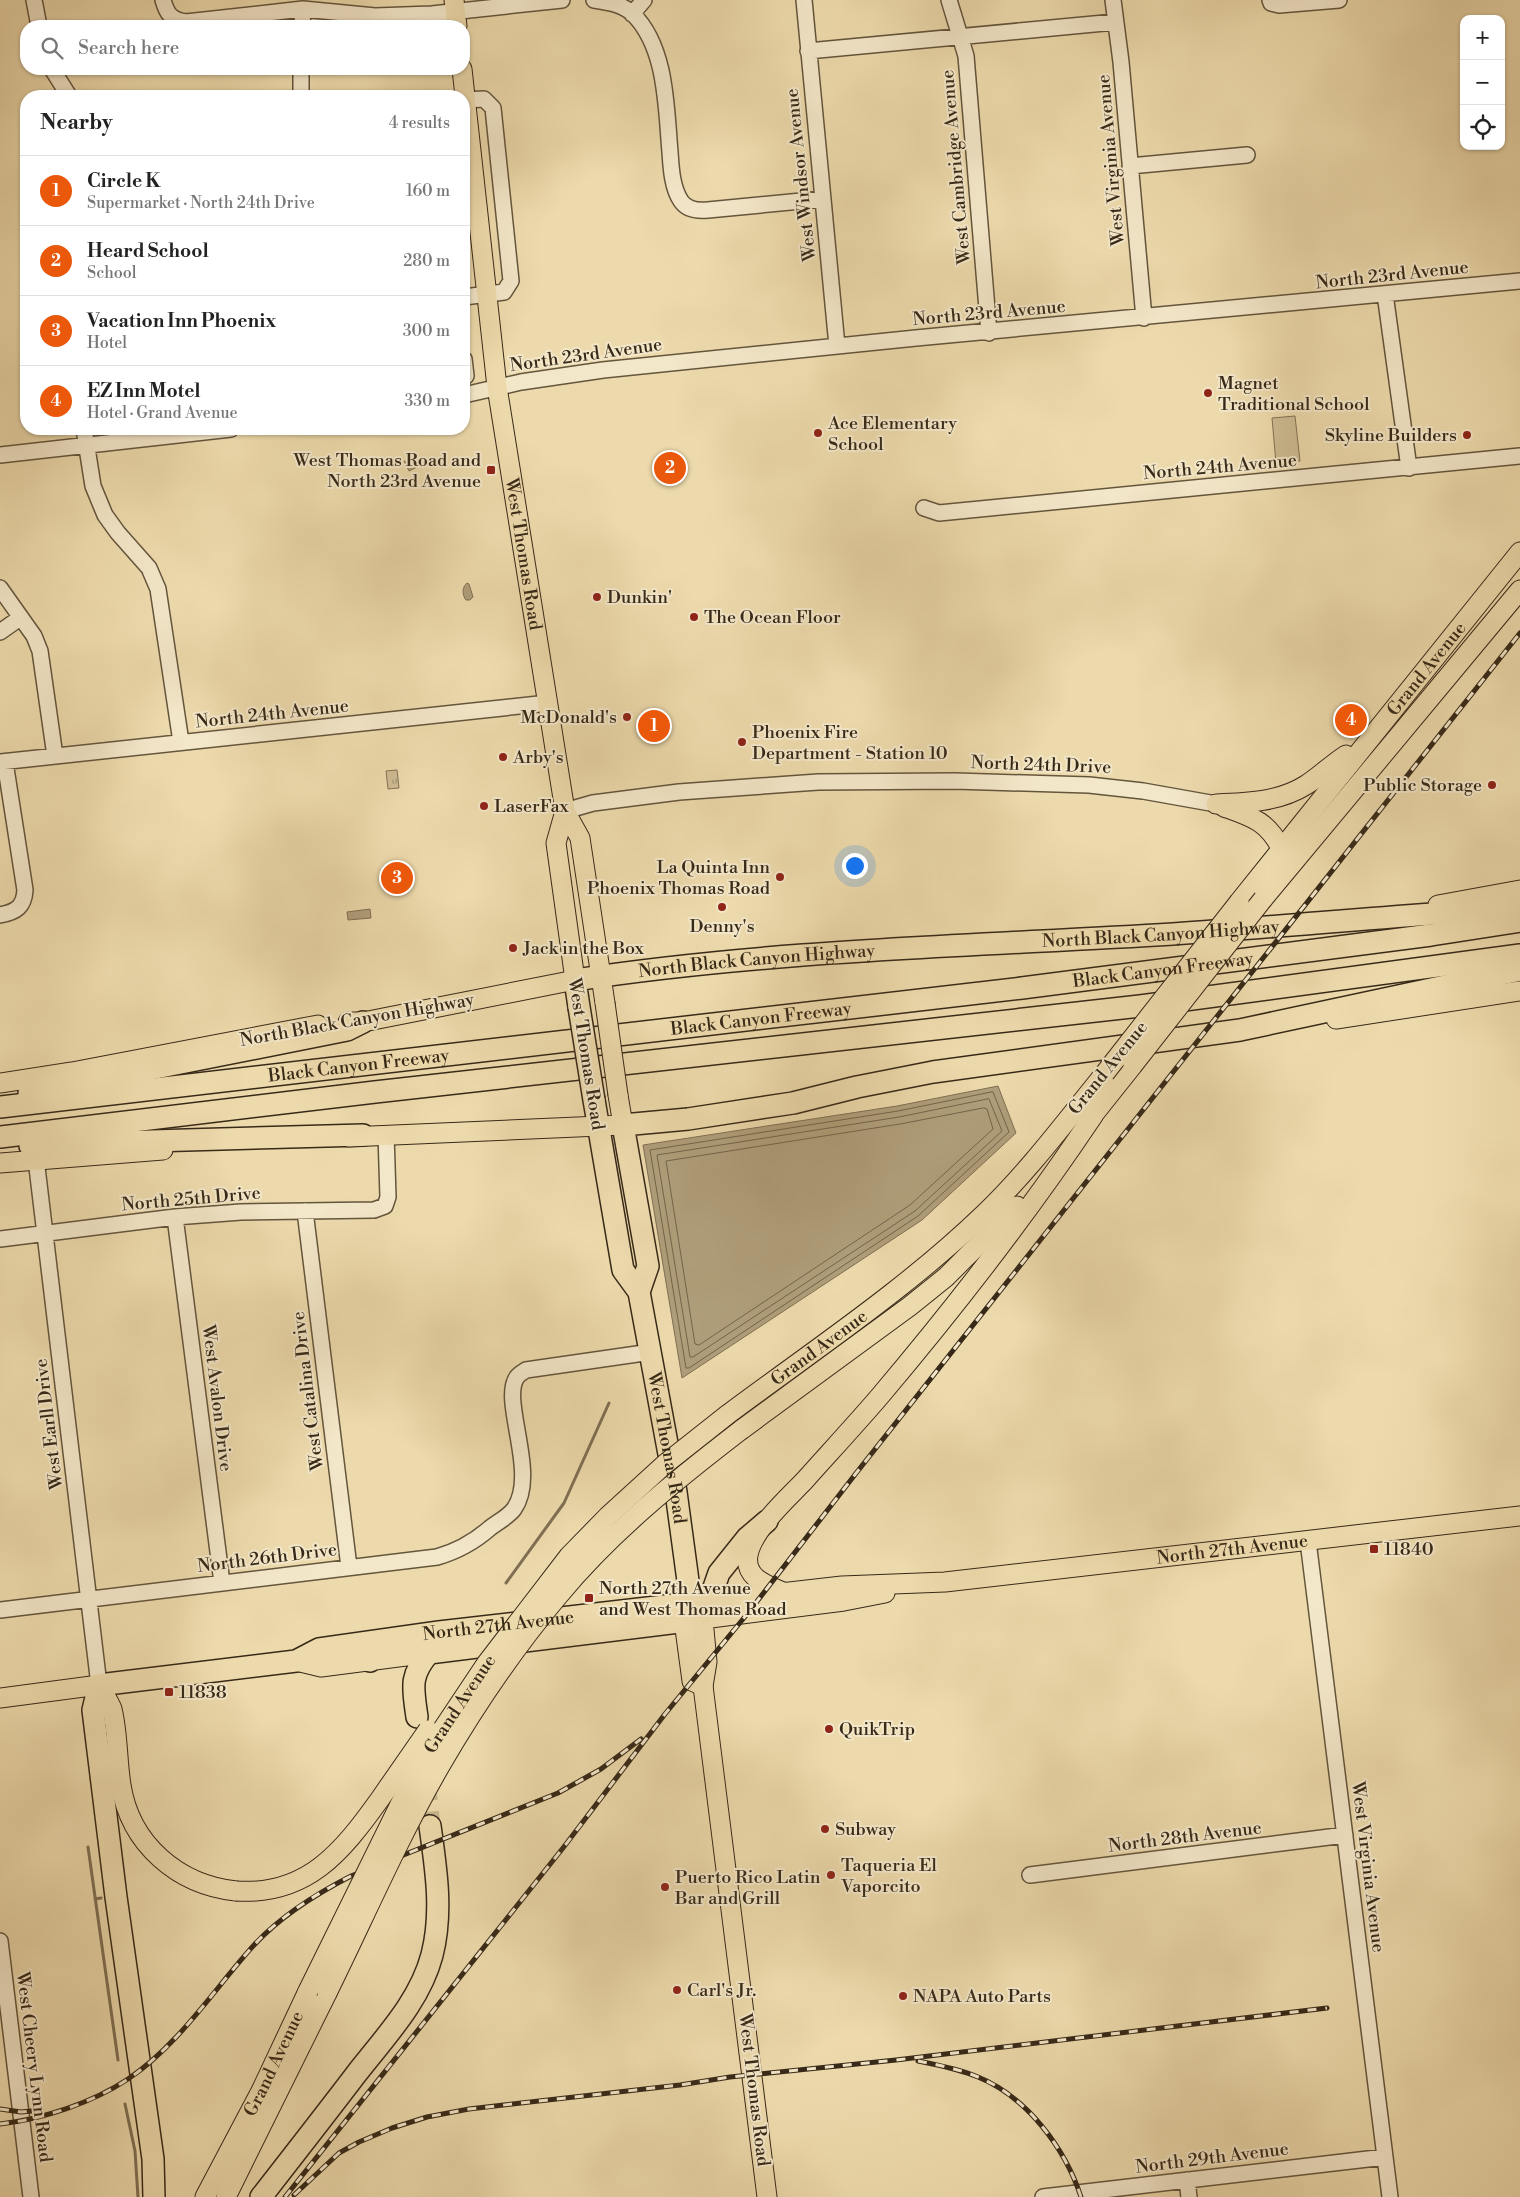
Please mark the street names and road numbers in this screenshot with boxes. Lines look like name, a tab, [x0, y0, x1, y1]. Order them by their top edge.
street label: West Cambridge Avenue	[936, 69, 976, 266]
street label: West Virginia Avenue	[1092, 73, 1130, 248]
street label: West Windsor Avenue	[780, 87, 822, 264]
street label: North 23rd Avenue	[1314, 256, 1470, 294]
street label: North 23rd Avenue	[911, 295, 1067, 331]
street label: North 23rd Avenue	[508, 333, 664, 377]
street label: North 24th Avenue	[1142, 449, 1298, 485]
street label: West Thomas Road	[500, 475, 547, 632]
street label: Grand Avenue	[1381, 617, 1471, 721]
street label: North 24th Avenue	[194, 695, 350, 733]
street label: North 24th Drive	[970, 751, 1112, 779]
street label: North Black Canyon Highway	[1042, 915, 1280, 953]
street label: North Black Canyon Highway	[637, 939, 876, 983]
street label: Black Canyon Freeway	[1070, 947, 1255, 993]
street label: West Thomas Road	[562, 975, 610, 1132]
street label: North Black Canyon Highway	[238, 988, 476, 1052]
street label: Black Canyon Freeway	[668, 996, 853, 1040]
street label: Grand Avenue	[1063, 1016, 1153, 1120]
street label: Black Canyon Freeway	[266, 1043, 451, 1087]
street label: North 25th Drive	[120, 1181, 262, 1217]
street label: Grand Avenue	[766, 1305, 872, 1391]
street label: West Catalina Drive	[287, 1310, 329, 1473]
street label: West Avalon Drive	[196, 1322, 237, 1473]
street label: West Earll Drive	[30, 1357, 69, 1492]
street label: West Thomas Road	[642, 1369, 692, 1526]
street label: North 27th Avenue	[1155, 1529, 1309, 1569]
street label: North 26th Drive	[196, 1538, 338, 1578]
street label: North 27th Avenue	[421, 1605, 575, 1646]
street label: Grand Avenue	[419, 1650, 501, 1758]
street label: West Virginia Avenue	[1346, 1779, 1390, 1954]
street label: North 28th Avenue	[1107, 1816, 1263, 1858]
street label: West Cheery Lynn Road	[11, 1969, 57, 2164]
street label: Grand Avenue	[238, 2007, 308, 2120]
street label: West Thomas Road	[733, 2011, 775, 2168]
street label: North 29th Avenue	[1134, 2137, 1290, 2179]

